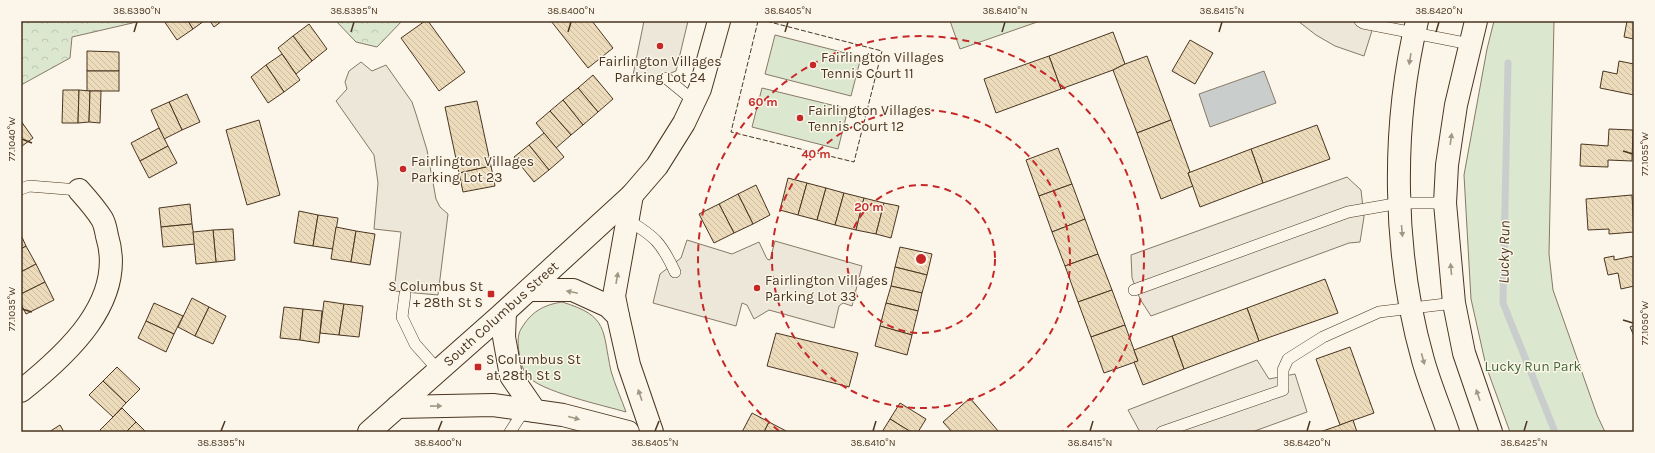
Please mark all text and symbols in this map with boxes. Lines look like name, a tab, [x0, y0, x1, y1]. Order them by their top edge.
text: 38.8390°N	[113, 5, 161, 17]
text: 38.8395°N	[330, 5, 378, 17]
text: 38.8400°N	[547, 5, 595, 17]
text: 38.8405°N	[764, 5, 812, 17]
text: 38.8410°N	[982, 5, 1028, 17]
text: 38.8415°N	[1200, 5, 1244, 17]
text: 38.8420°N	[1415, 5, 1463, 17]
marker: Fairlington Villages Parking Lot 24	[655, 41, 665, 51]
place label: Fairlington Villages Tennis Court 11	[821, 49, 944, 82]
place label: Fairlington Villages Parking Lot 24	[598, 53, 722, 86]
one-way arrow	[1407, 53, 1413, 65]
marker: Fairlington Villages Tennis Court 11	[808, 60, 818, 70]
text: 60 m	[748, 95, 778, 109]
place label: Fairlington Villages Tennis Court 12	[808, 102, 931, 135]
marker: Fairlington Villages Tennis Court 12	[795, 113, 805, 123]
text: 77.1040°W	[6, 117, 18, 161]
text: 77.1055°W	[1639, 132, 1651, 176]
one-way arrow	[1448, 133, 1454, 145]
text: 40 m	[801, 147, 831, 161]
place label: Fairlington Villages Parking Lot 23	[411, 153, 534, 186]
marker: Fairlington Villages Parking Lot 23	[398, 164, 408, 174]
text: 20 m	[854, 200, 884, 214]
water label: Lucky Run	[1494, 220, 1514, 284]
one-way arrow	[1398, 225, 1405, 237]
centre of rings	[914, 252, 928, 266]
street label: South Columbus Street	[440, 258, 562, 370]
one-way arrow	[1448, 263, 1454, 275]
one-way arrow	[614, 272, 620, 284]
place label: Fairlington Villages Parking Lot 33	[765, 272, 888, 305]
place label: S Columbus St + 28th St S	[388, 278, 483, 311]
marker: Fairlington Villages Parking Lot 33	[752, 283, 762, 293]
text: 77.1035°W	[6, 287, 18, 331]
one-way arrow	[566, 288, 579, 294]
marker: S Columbus St + 28th St S	[486, 289, 496, 299]
text: 77.1050°W	[1639, 301, 1651, 345]
place label: S Columbus St at 28th St S	[486, 351, 581, 384]
one-way arrow	[1420, 353, 1426, 365]
park label: Lucky Run Park	[1485, 358, 1582, 375]
marker: S Columbus St at 28th St S	[473, 362, 483, 372]
one-way arrow	[636, 389, 642, 401]
one-way arrow	[1475, 389, 1481, 401]
one-way arrow	[430, 403, 442, 410]
one-way arrow	[567, 415, 580, 421]
text: 38.8395°N	[197, 437, 245, 449]
text: 38.8400°N	[414, 437, 462, 449]
text: 38.8405°N	[631, 437, 679, 449]
text: 38.8410°N	[850, 437, 896, 449]
text: 38.8415°N	[1068, 437, 1112, 449]
text: 38.8420°N	[1283, 437, 1331, 449]
text: 38.8425°N	[1500, 437, 1548, 449]

